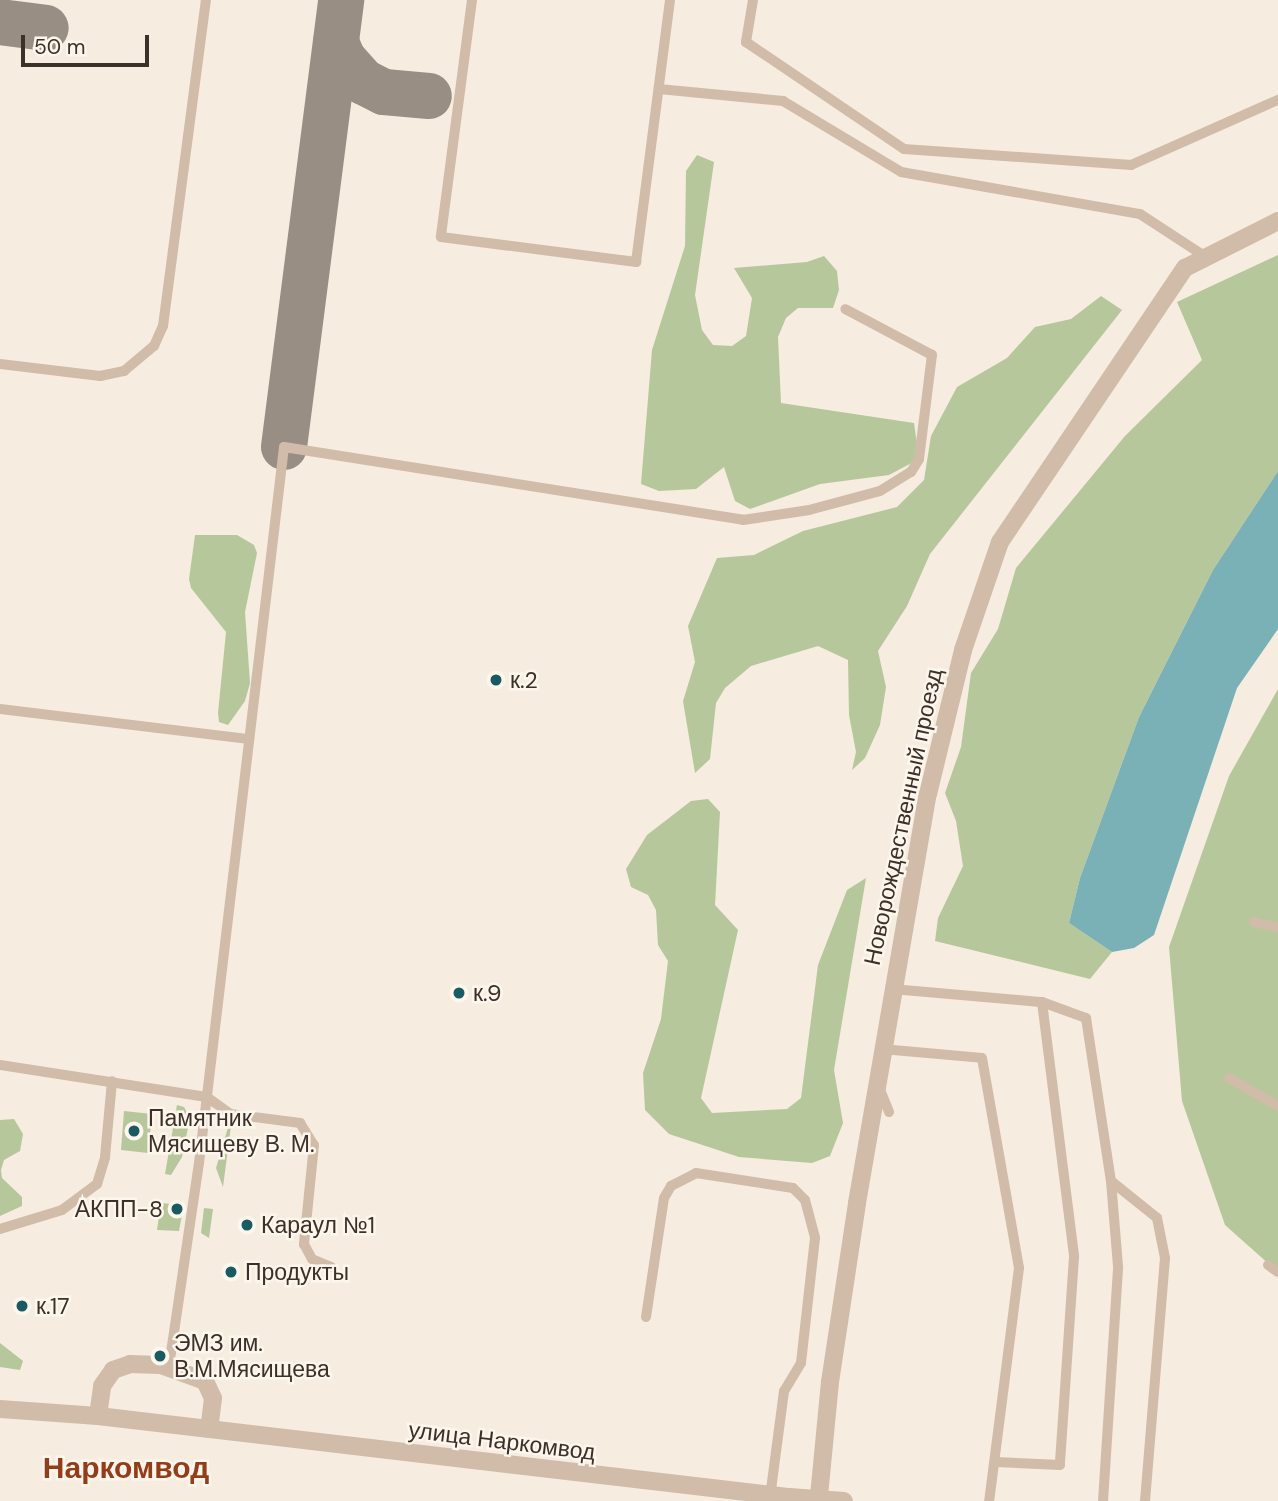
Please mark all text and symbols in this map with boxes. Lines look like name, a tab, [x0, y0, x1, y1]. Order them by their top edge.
scale bar	[24, 21, 152, 65]
text: 50 m	[34, 33, 85, 61]
place label: к.2	[510, 666, 538, 694]
street label: Новорождественный проезд	[858, 666, 948, 968]
marker: к.2	[488, 672, 504, 688]
place label: к.9	[473, 979, 501, 1007]
marker: к.9	[451, 985, 467, 1001]
place label: Памятник Мясищеву В. М.	[148, 1104, 314, 1158]
marker: Памятник Мясищеву В. М.	[126, 1123, 142, 1139]
place label: АКПП-8	[75, 1195, 163, 1223]
marker: АКПП-8	[169, 1201, 185, 1217]
place label: Караул №1	[261, 1211, 375, 1239]
marker: Караул №1	[239, 1217, 255, 1233]
place label: Продукты	[245, 1258, 349, 1286]
marker: Продукты	[223, 1264, 239, 1280]
place label: к.17	[36, 1292, 70, 1320]
marker: к.17	[14, 1298, 30, 1314]
place label: ЭМЗ им. В.М.Мясищева	[174, 1329, 330, 1383]
marker: ЭМЗ им. В.М.Мясищева	[152, 1348, 168, 1364]
street label: улица Наркомвод	[407, 1416, 597, 1466]
district label: Наркомвод	[43, 1450, 209, 1486]

